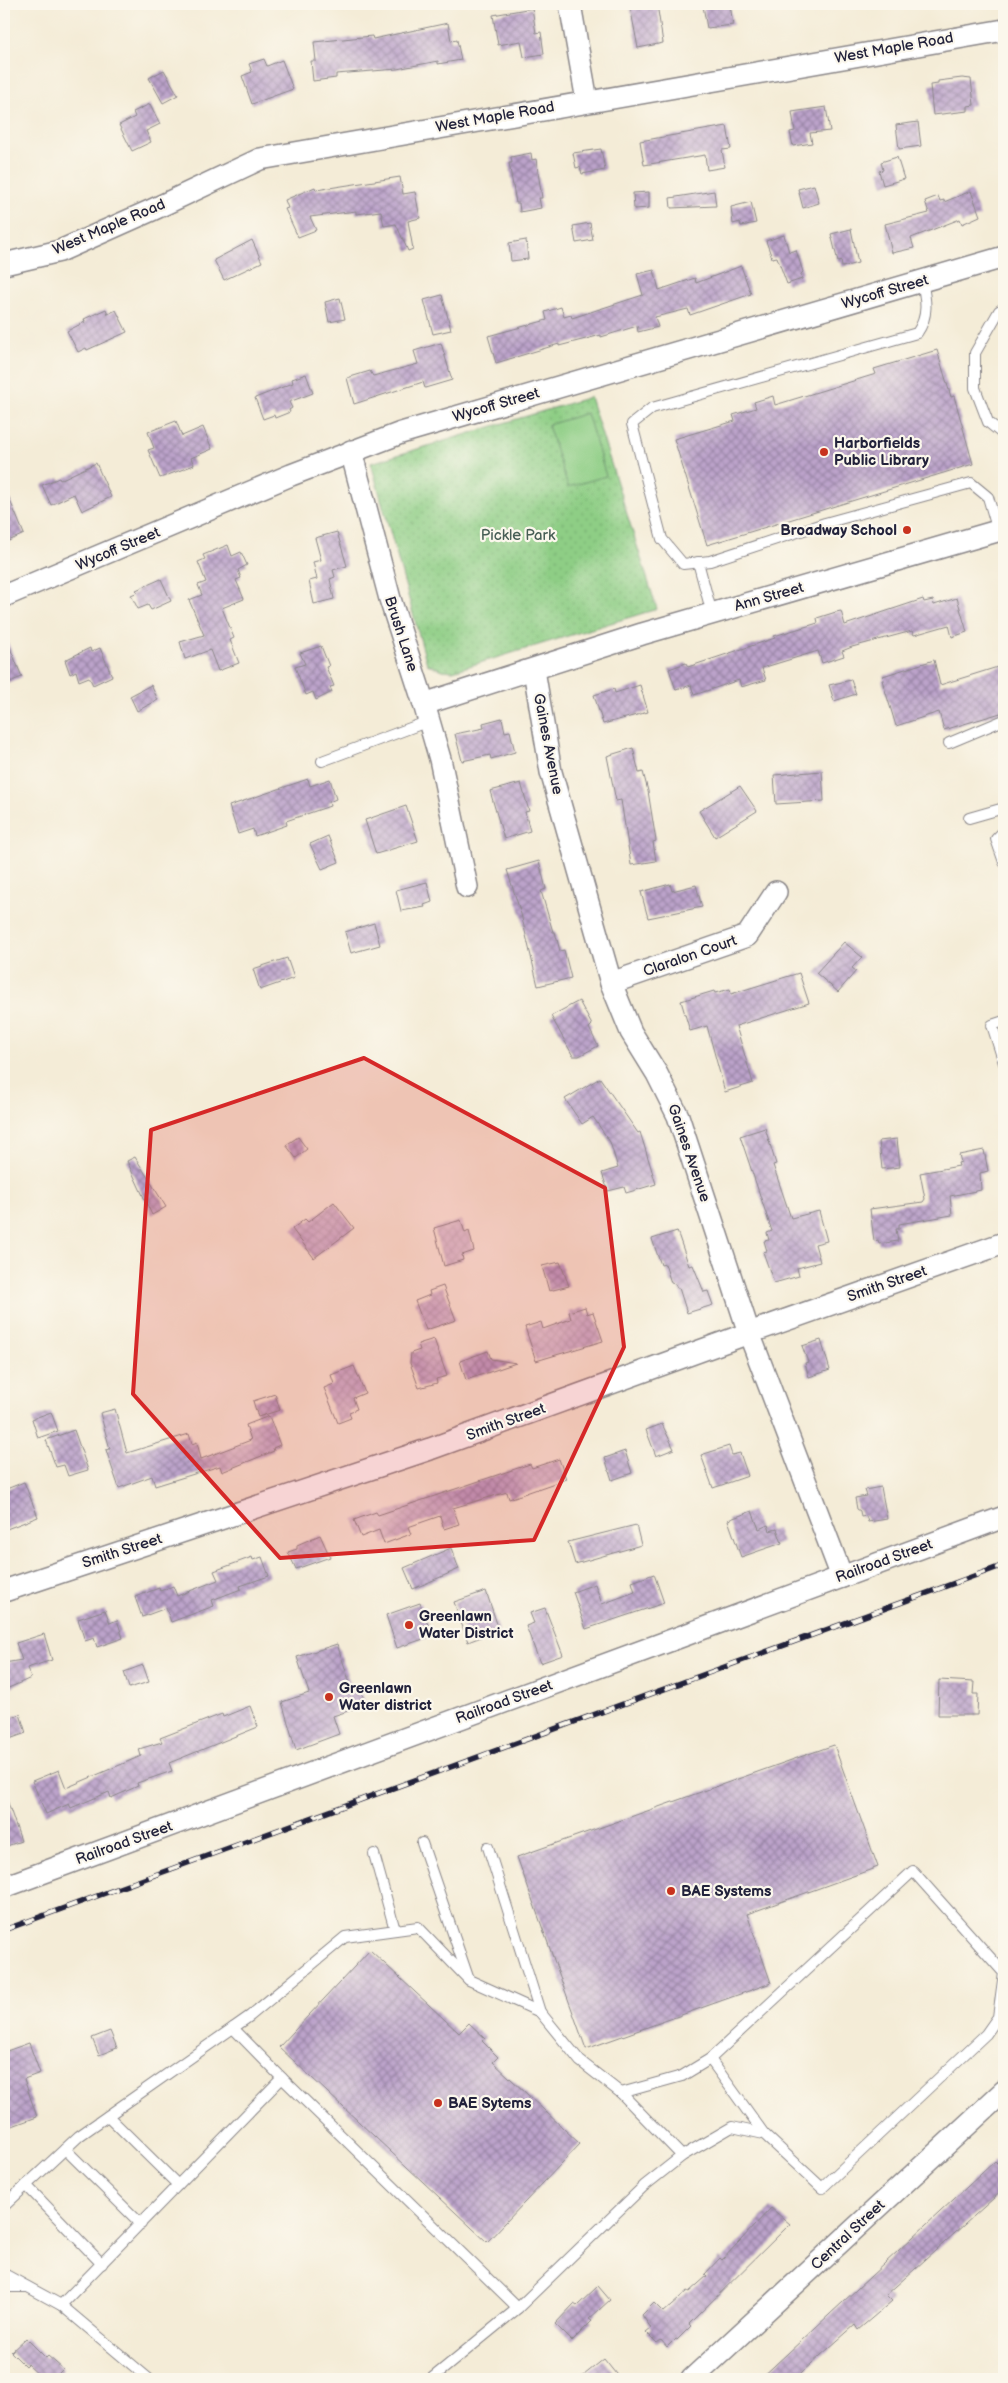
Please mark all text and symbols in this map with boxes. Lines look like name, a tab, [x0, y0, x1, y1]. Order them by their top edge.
street label: West Maple Road	[833, 28, 955, 68]
street label: West Maple Road	[434, 97, 556, 137]
street label: West Maple Road	[50, 195, 168, 259]
street label: Wycoff Street	[839, 270, 931, 313]
street label: Wycoff Street	[450, 383, 542, 426]
place label: Harborfields Public Library	[834, 434, 929, 470]
marker: Harborfields Public Library	[818, 446, 830, 458]
place label: Broadway School	[780, 521, 897, 540]
street label: Wycoff Street	[73, 523, 163, 575]
marker: Broadway School	[901, 524, 913, 536]
park label: Pickle Park	[481, 526, 556, 545]
street label: Ann Street	[732, 578, 806, 616]
street label: Brush Lane	[380, 594, 422, 674]
street label: Gaines Avenue	[529, 692, 567, 796]
street label: Claralon Court	[641, 931, 740, 981]
street label: Gaines Avenue	[663, 1101, 715, 1205]
street label: Smith Street	[845, 1261, 930, 1306]
street label: Smith Street	[464, 1399, 549, 1445]
street label: Smith Street	[80, 1529, 165, 1573]
street label: Railroad Street	[833, 1535, 935, 1587]
place label: Greenlawn Water District	[419, 1607, 514, 1643]
marker: Greenlawn Water District	[403, 1619, 415, 1631]
street label: Railroad Street	[453, 1676, 555, 1728]
place label: Greenlawn Water district	[339, 1679, 432, 1715]
marker: Greenlawn Water district	[323, 1691, 335, 1703]
street label: Railroad Street	[73, 1817, 175, 1869]
place label: BAE Systems	[681, 1882, 771, 1901]
marker: BAE Systems	[665, 1885, 677, 1897]
place label: BAE Sytems	[448, 2094, 531, 2113]
marker: BAE Sytems	[432, 2097, 444, 2109]
street label: Central Street	[807, 2196, 889, 2274]

